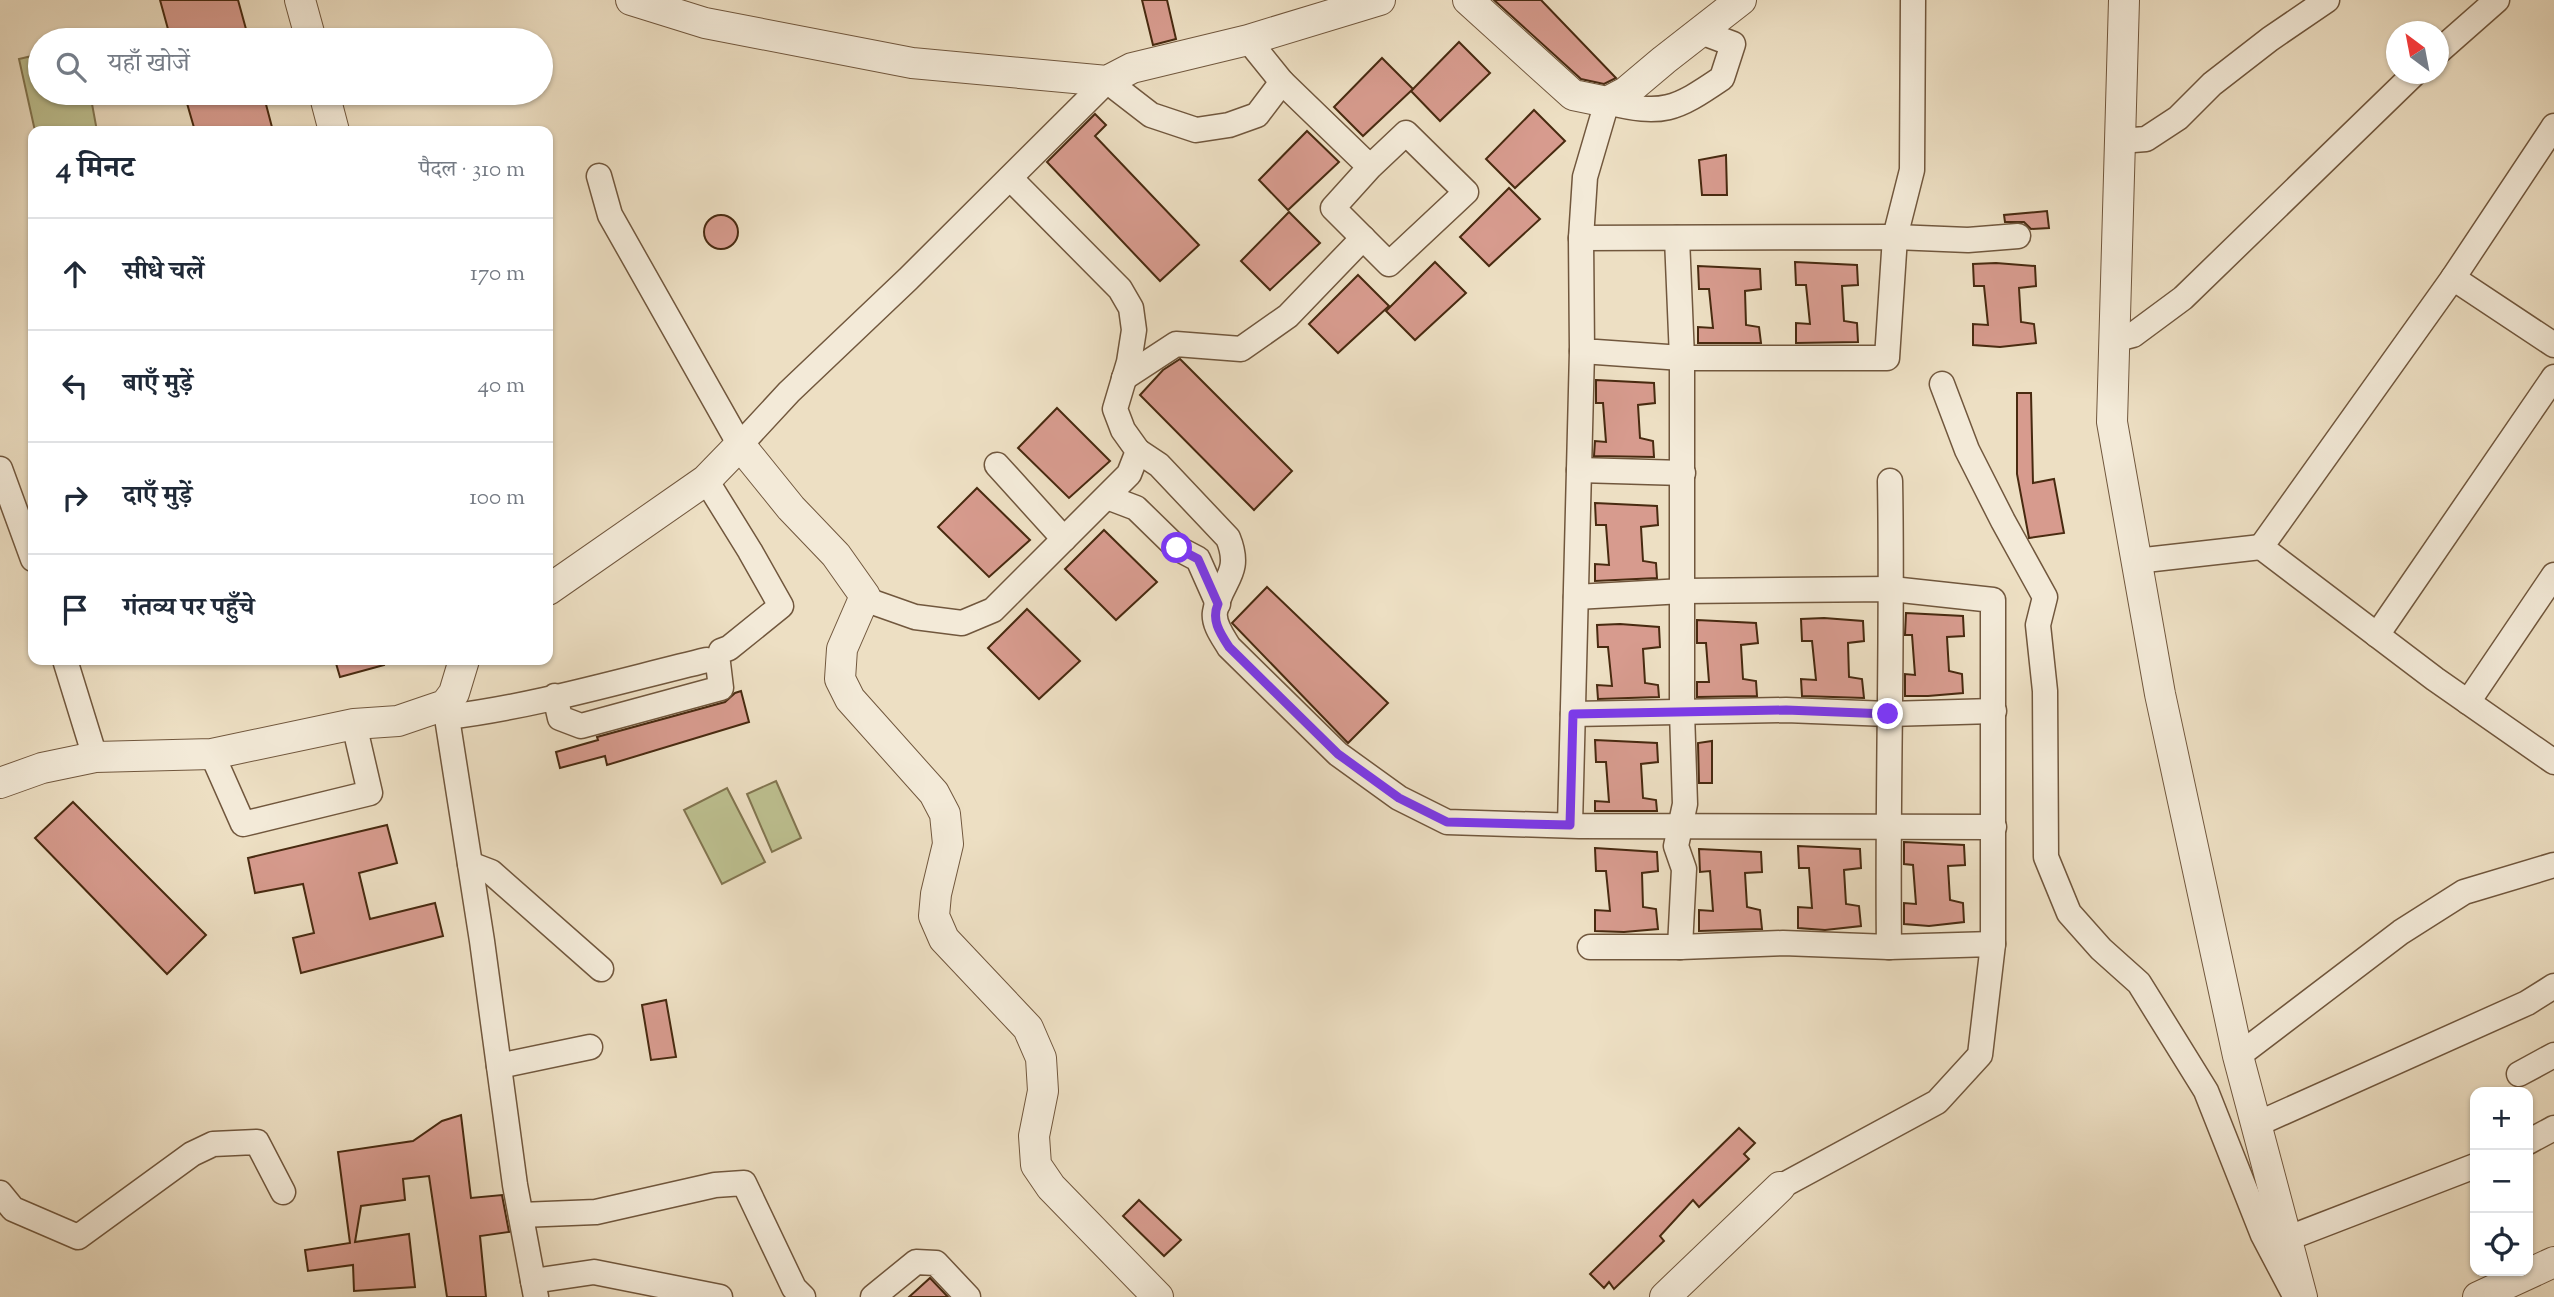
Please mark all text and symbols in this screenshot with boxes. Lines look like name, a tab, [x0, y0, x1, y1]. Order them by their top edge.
north arrow	[2386, 21, 2449, 84]
search box	[28, 28, 553, 105]
text: यहाँ खोजें	[108, 46, 190, 83]
icon: search	[52, 48, 90, 86]
text: 4 मिनट	[56, 148, 134, 191]
text: पैदल · 310 m	[419, 154, 525, 187]
text: सीधे चलें	[123, 254, 204, 291]
icon: ahead	[56, 255, 94, 293]
text: 170 m	[470, 258, 525, 291]
text: बाएँ मुड़ें	[123, 366, 193, 403]
icon: left	[56, 367, 94, 405]
text: 40 m	[478, 370, 525, 403]
text: दाएँ मुड़ें	[123, 478, 192, 515]
icon: right	[56, 479, 94, 517]
text: 100 m	[469, 482, 525, 515]
route start	[1161, 532, 1192, 563]
text: गंतव्य पर पहुँचे	[123, 590, 254, 627]
icon: arrive	[56, 591, 94, 629]
route end	[1872, 698, 1903, 729]
map controls	[2470, 1087, 2533, 1276]
button: +	[2470, 1087, 2533, 1150]
button: −	[2470, 1150, 2533, 1213]
button: locate	[2470, 1213, 2533, 1276]

